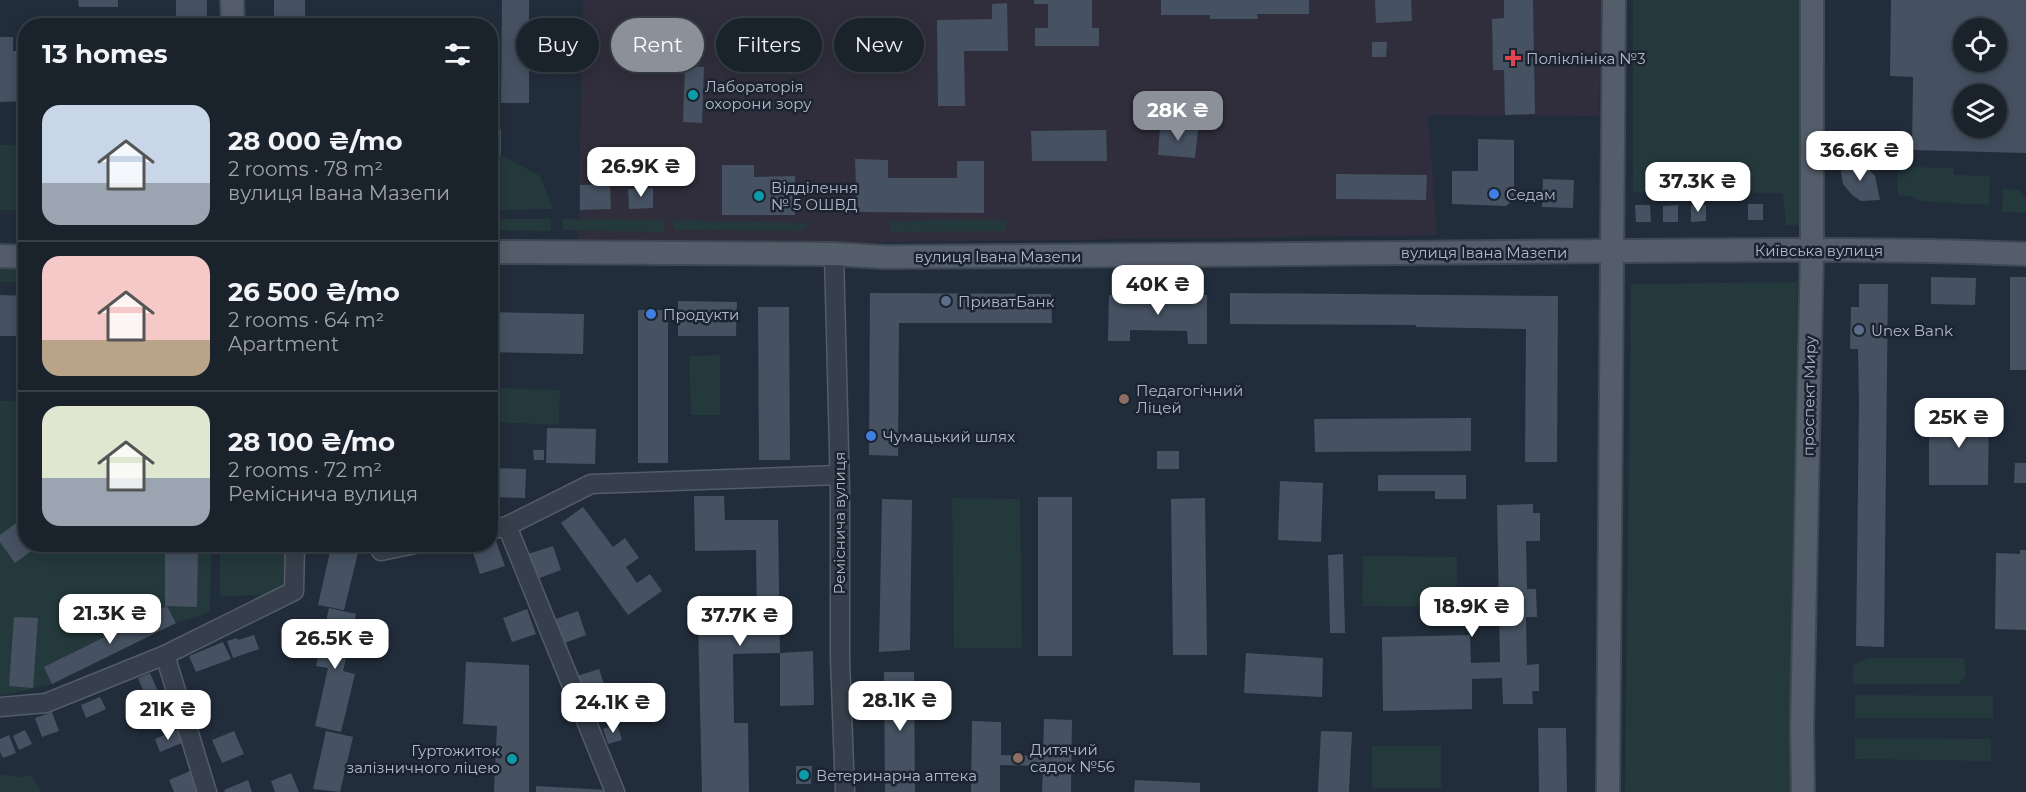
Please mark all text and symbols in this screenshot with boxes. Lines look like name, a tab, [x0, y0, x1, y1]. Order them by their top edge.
chip: Buy	[516, 18, 599, 72]
chip: Rent	[611, 18, 704, 72]
chip: Filters	[716, 18, 822, 72]
chip: New	[834, 18, 924, 72]
map controls	[1953, 18, 2007, 138]
button: locate	[1953, 18, 2007, 72]
text: 13 homes	[42, 38, 168, 70]
icon: filters	[441, 38, 474, 71]
marker: Поліклініка №3	[1504, 49, 1522, 67]
place label: Поліклініка №3	[1526, 49, 1646, 68]
place label: Лабораторія охорони зору	[705, 77, 812, 113]
button: layers	[1953, 84, 2007, 138]
marker: Лабораторія охорони зору	[686, 88, 700, 102]
pin: 28K ₴	[1136, 91, 1220, 142]
text: 28K ₴	[1147, 98, 1209, 122]
text: 28 000 ₴/mo	[228, 125, 403, 157]
icon: home	[90, 129, 162, 201]
pin: 36.6K ₴	[1805, 131, 1915, 182]
text: 36.6K ₴	[1820, 138, 1900, 162]
pin: 26.9K ₴	[586, 147, 696, 198]
text: 26.9K ₴	[601, 154, 681, 178]
text: 2 rooms · 78 m²	[228, 157, 383, 181]
pin: 37.3K ₴	[1643, 162, 1753, 213]
text: 37.3K ₴	[1659, 169, 1737, 193]
place label: Відділення № 5 ОШВД	[771, 178, 858, 214]
text: вулиця Івана Мазепи	[228, 181, 450, 205]
place label: Седам	[1506, 185, 1556, 204]
marker: Седам	[1487, 187, 1501, 201]
marker: Відділення № 5 ОШВД	[752, 189, 766, 203]
street label: Київська вулиця	[1755, 241, 1883, 260]
street label: вулиця Івана Мазепи	[1401, 243, 1567, 262]
street label: вулиця Івана Мазепи	[915, 247, 1081, 266]
pin: 40K ₴	[1116, 265, 1200, 316]
text: 40K ₴	[1126, 272, 1190, 296]
text: 26 500 ₴/mo	[228, 276, 400, 308]
icon: home	[90, 280, 162, 352]
place label: ПриватБанк	[958, 292, 1055, 311]
marker: ПриватБанк	[939, 294, 953, 308]
place label: Продукти	[663, 305, 739, 324]
marker: Продукти	[644, 307, 658, 321]
text: 2 rooms · 64 m²	[228, 308, 384, 332]
place label: Unex Bank	[1871, 321, 1953, 340]
marker: Unex Bank	[1852, 323, 1866, 337]
text: Apartment	[228, 332, 339, 356]
street label: проспект Миру	[1798, 335, 1820, 456]
place label: Педагогічний Ліцей	[1136, 381, 1243, 417]
marker: Педагогічний Ліцей	[1117, 392, 1131, 406]
pin: 25K ₴	[1917, 398, 2001, 449]
text: 25K ₴	[1929, 405, 1989, 429]
text: 28 100 ₴/mo	[228, 426, 395, 458]
place label: Чумацький шлях	[883, 427, 1015, 446]
marker: Чумацький шлях	[864, 429, 878, 443]
icon: home	[90, 430, 162, 502]
street label: Реміснича вулиця	[830, 452, 849, 594]
text: 2 rooms · 72 m²	[228, 458, 382, 482]
text: Реміснича вулиця	[228, 482, 418, 506]
pin: 18.9K ₴	[1417, 587, 1527, 638]
pin: 21.3K ₴	[55, 594, 165, 645]
text: 18.9K ₴	[1434, 594, 1510, 618]
pin: 37.7K ₴	[685, 596, 795, 647]
text: 21.3K ₴	[73, 601, 147, 625]
text: 37.7K ₴	[701, 603, 779, 627]
pin: 26.5K ₴	[280, 619, 390, 670]
text: 26.5K ₴	[296, 626, 374, 650]
pin: 28.1K ₴	[845, 681, 955, 732]
pin: 24.1K ₴	[558, 683, 668, 734]
text: 28.1K ₴	[863, 688, 937, 712]
pin: 21K ₴	[126, 690, 210, 741]
text: 24.1K ₴	[575, 690, 651, 714]
text: 21K ₴	[140, 697, 196, 721]
place label: Дитячий садок №56	[1030, 740, 1115, 776]
place label: Гуртожиток залізничного ліцею	[346, 741, 500, 777]
marker: Дитячий садок №56	[1011, 751, 1025, 765]
marker: Гуртожиток залізничного ліцею	[505, 752, 519, 766]
place label: Ветеринарна аптека	[816, 766, 977, 785]
marker: Ветеринарна аптека	[797, 768, 811, 782]

